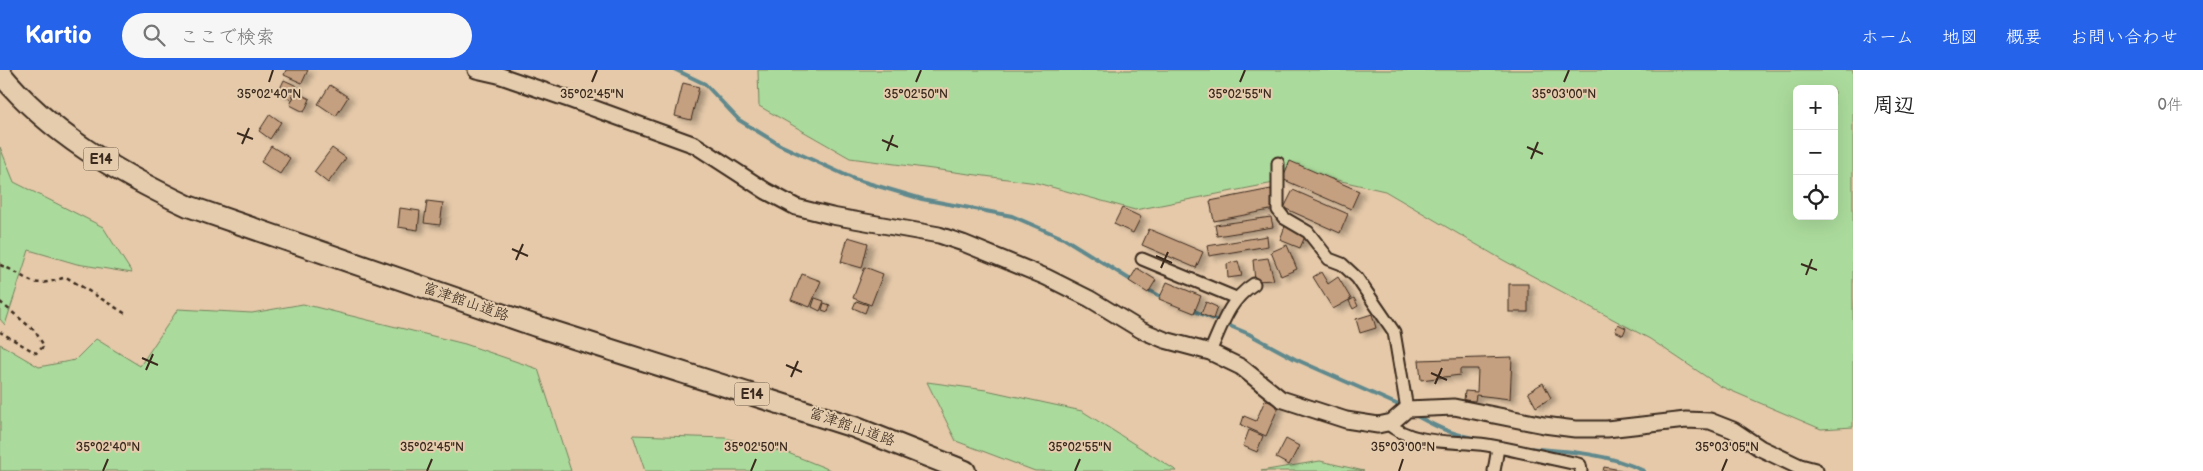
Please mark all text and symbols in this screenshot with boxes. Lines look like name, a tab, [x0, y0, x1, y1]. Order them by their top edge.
search box	[122, 13, 472, 58]
text: Kartio	[25, 21, 92, 50]
icon: search	[140, 21, 168, 49]
text: ここで検索	[180, 26, 275, 49]
text: ホーム	[1861, 27, 1914, 48]
text: 地図	[1942, 27, 1978, 48]
text: 概要	[2006, 27, 2042, 48]
text: お問い合わせ	[2070, 27, 2178, 48]
map controls	[1793, 85, 1838, 220]
button: +	[1793, 85, 1838, 130]
text: 35°02'40"N	[237, 87, 301, 102]
text: 35°02'45"N	[560, 87, 624, 102]
text: 35°02'50"N	[884, 87, 948, 102]
text: 35°02'55"N	[1208, 87, 1272, 102]
text: 35°03'00"N	[1532, 87, 1596, 102]
text: 周辺	[1873, 93, 1915, 118]
text: 0件	[2158, 96, 2183, 115]
button: −	[1793, 130, 1838, 175]
road number: E14	[84, 148, 118, 170]
button: locate	[1793, 175, 1838, 220]
street label: 富津館山道路	[420, 278, 512, 326]
road number: E14	[734, 382, 770, 406]
street label: 富津館山道路	[806, 403, 898, 451]
text: 35°02'40"N	[76, 440, 140, 455]
text: 35°02'45"N	[400, 440, 464, 455]
text: 35°02'50"N	[724, 440, 788, 455]
text: 35°02'55"N	[1048, 440, 1112, 455]
text: 35°03'00"N	[1371, 440, 1435, 455]
text: 35°03'05"N	[1695, 440, 1759, 455]

